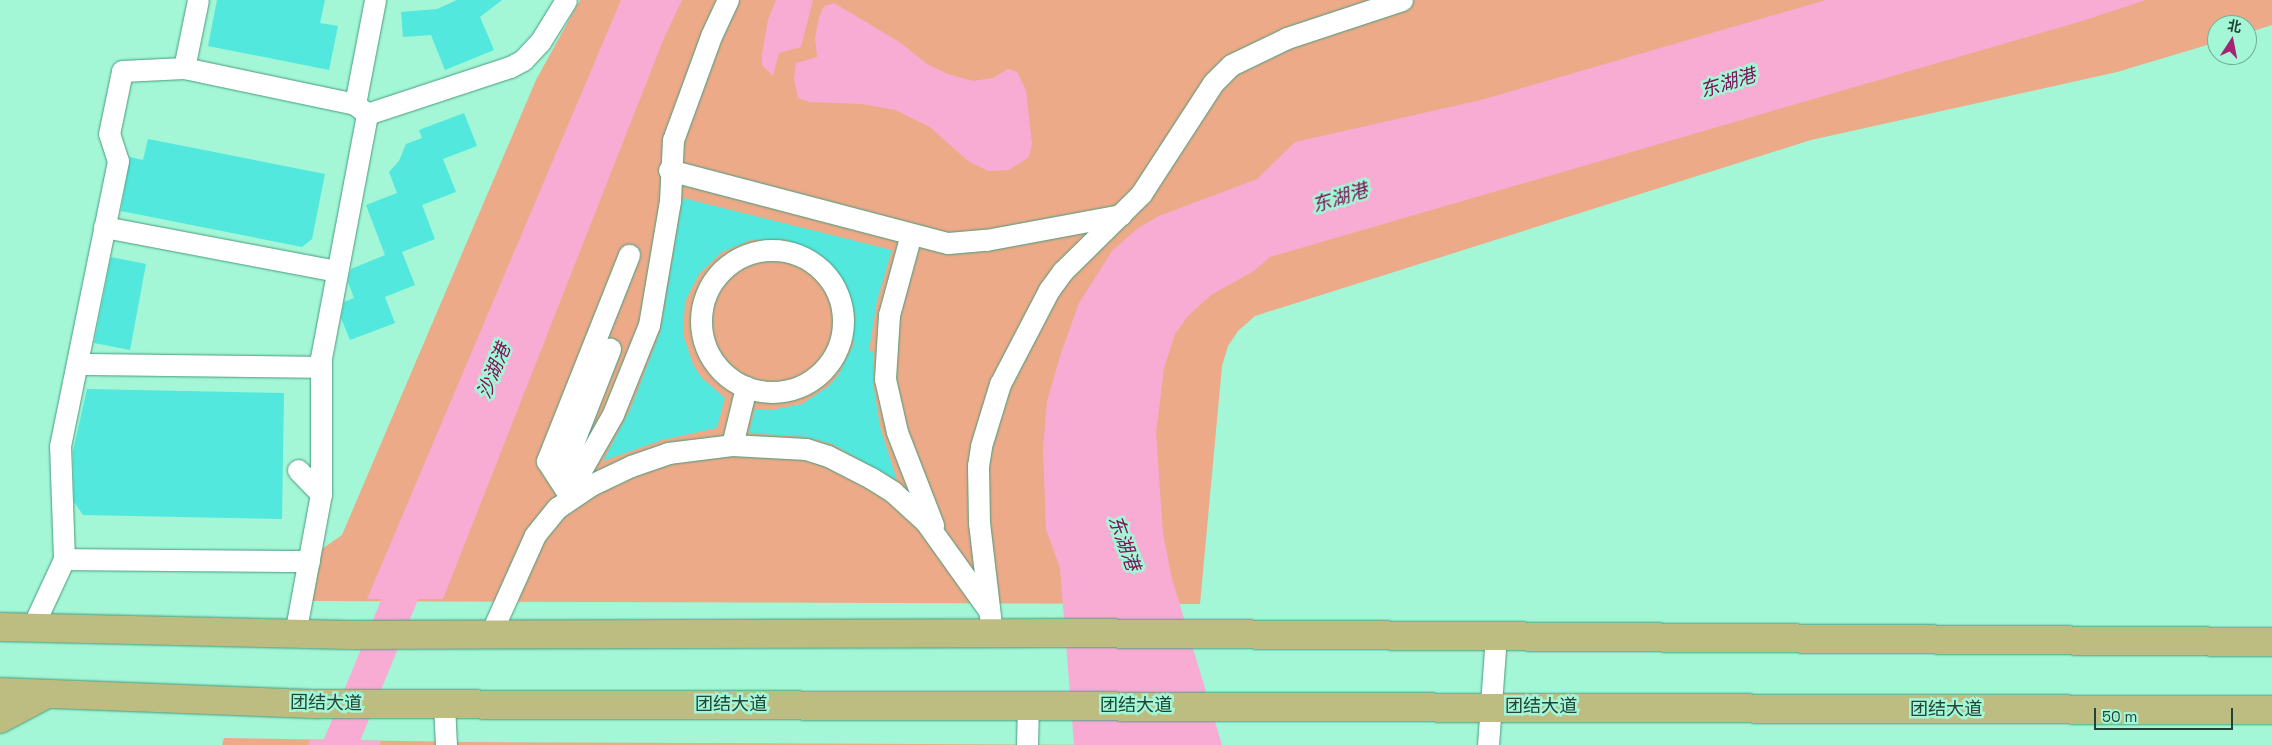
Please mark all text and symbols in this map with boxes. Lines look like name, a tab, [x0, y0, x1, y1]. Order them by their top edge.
north arrow	[2207, 15, 2257, 65]
text: 北	[2226, 16, 2243, 36]
water label: 东湖港	[1697, 64, 1759, 102]
water label: 东湖港	[1309, 179, 1371, 217]
water label: 沙湖港	[473, 340, 515, 402]
water label: 东湖港	[1104, 512, 1144, 574]
street label: 团结大道	[290, 692, 362, 714]
street label: 团结大道	[695, 693, 767, 715]
street label: 团结大道	[1100, 694, 1172, 716]
street label: 团结大道	[1505, 695, 1577, 717]
street label: 团结大道	[1910, 698, 1982, 720]
scale bar	[2097, 698, 2236, 730]
text: 50 m	[2102, 707, 2137, 726]

